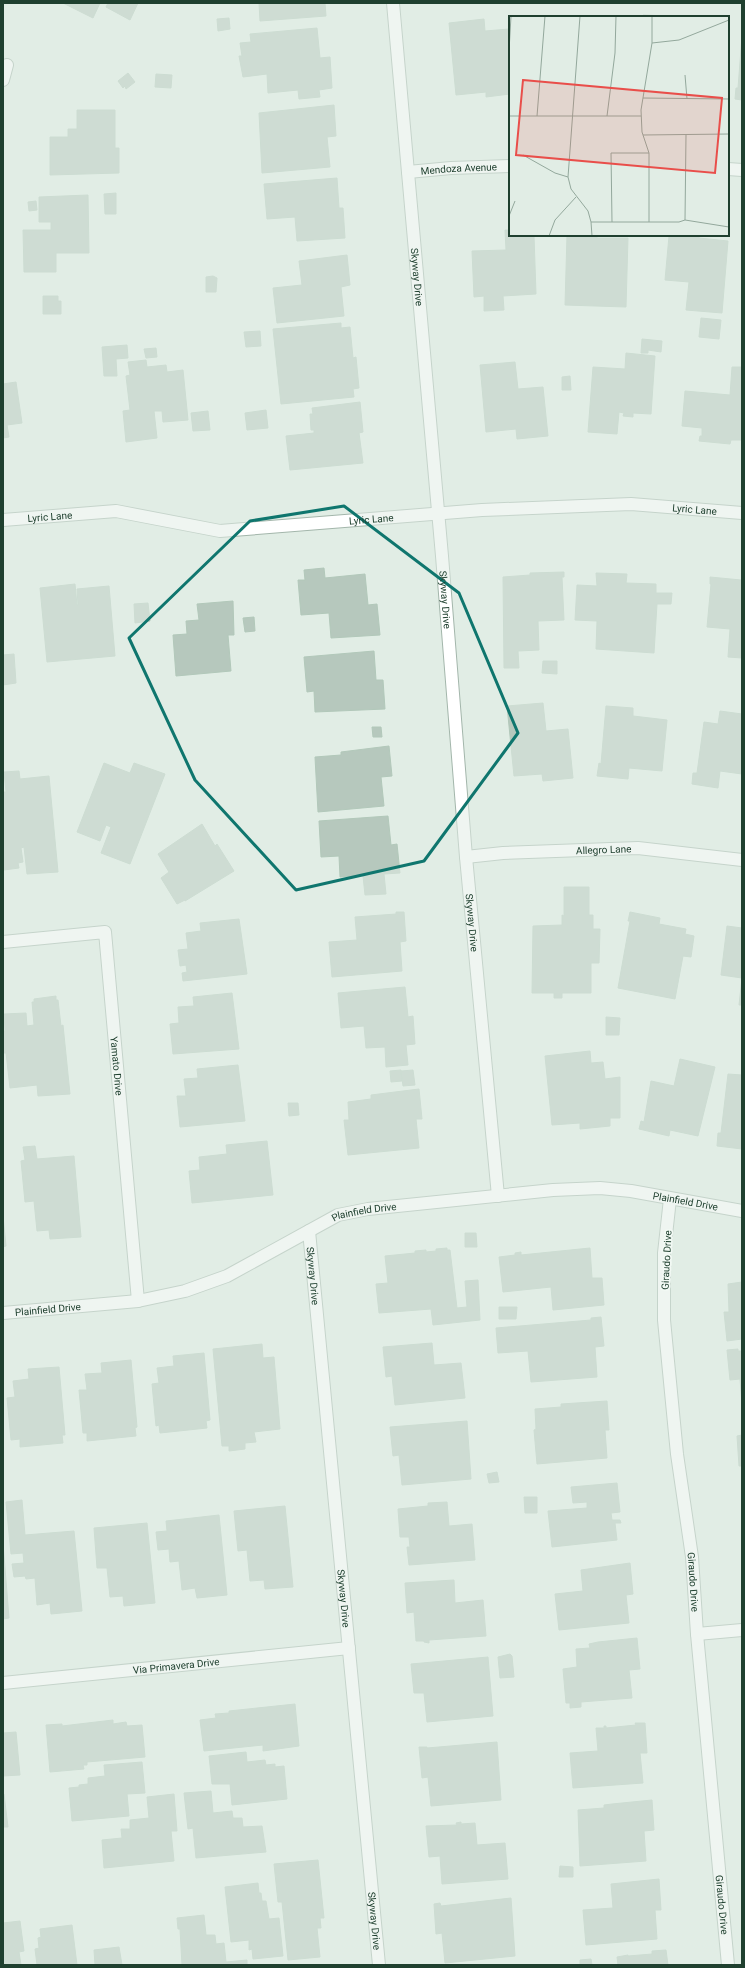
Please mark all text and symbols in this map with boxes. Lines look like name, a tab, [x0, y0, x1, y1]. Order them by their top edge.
inset map	[509, 16, 729, 236]
street label: Mendoza Avenue	[420, 161, 497, 177]
street label: Skyway Drive	[409, 247, 425, 307]
street label: Lyric Lane	[672, 502, 717, 517]
street label: Lyric Lane	[27, 510, 73, 524]
street label: Lyric Lane	[349, 512, 394, 527]
street label: Skyway Drive	[437, 570, 453, 629]
street label: Allegro Lane	[576, 843, 632, 856]
street label: Skyway Drive	[463, 893, 480, 952]
street label: Yamato Drive	[108, 1036, 125, 1096]
street label: Plainfield Drive	[652, 1190, 719, 1213]
street label: Plainfield Drive	[330, 1201, 397, 1224]
street label: Giraudo Drive	[659, 1230, 674, 1290]
street label: Skyway Drive	[305, 1246, 321, 1305]
street label: Plainfield Drive	[14, 1301, 81, 1318]
street label: Giraudo Drive	[685, 1551, 701, 1612]
street label: Skyway Drive	[335, 1569, 352, 1628]
street label: Via Primavera Drive	[132, 1656, 220, 1676]
street label: Giraudo Drive	[714, 1874, 730, 1935]
street label: Skyway Drive	[366, 1891, 383, 1950]

